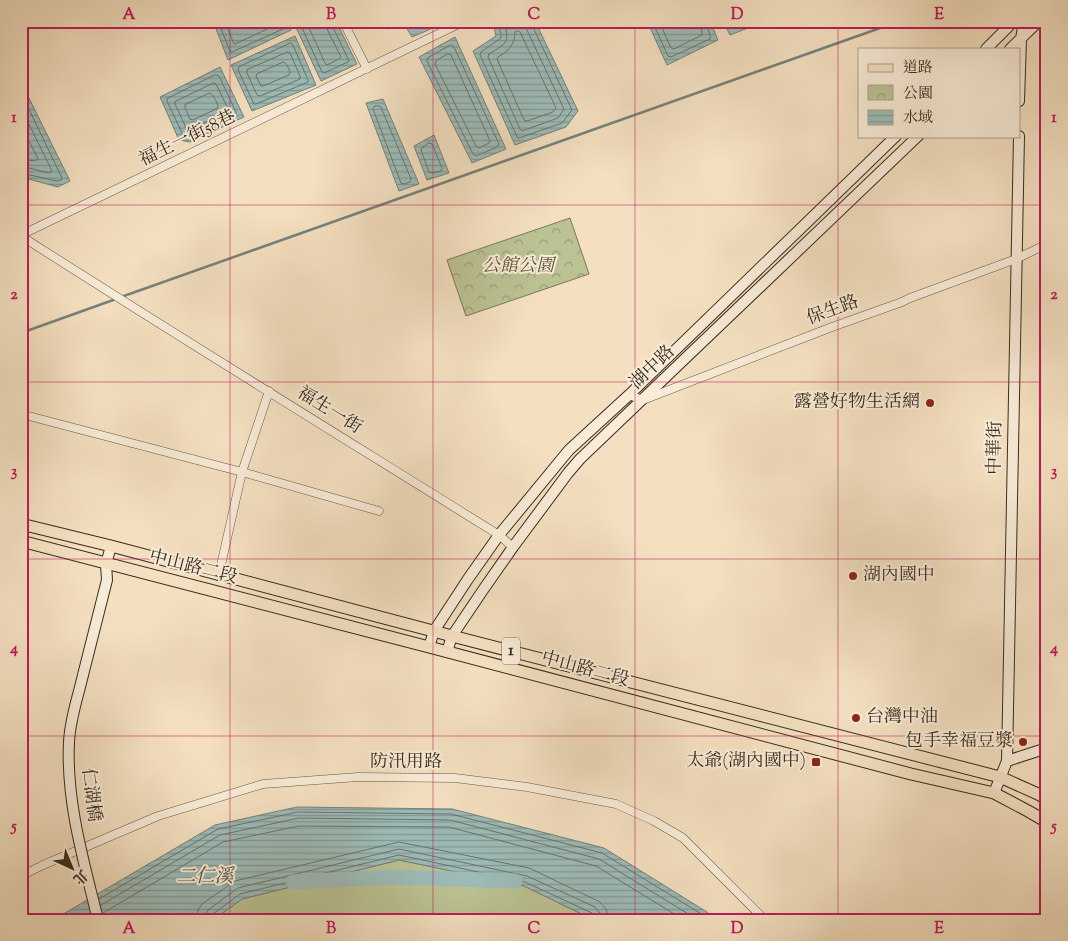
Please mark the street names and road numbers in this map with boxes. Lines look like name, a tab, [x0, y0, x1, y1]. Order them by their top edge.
street label: 福生一街58巷	[135, 104, 241, 174]
street label: 保生路	[803, 290, 863, 332]
street label: 湖中路	[625, 340, 681, 396]
street label: 福生一街	[292, 381, 366, 441]
street label: 中華街	[983, 421, 1009, 475]
street label: 中山路二段	[146, 544, 240, 592]
road number: 1	[502, 637, 520, 664]
street label: 中山路二段	[538, 646, 632, 694]
street label: 防汛用路	[370, 750, 442, 776]
street label: 仁湖橋	[74, 767, 106, 823]

